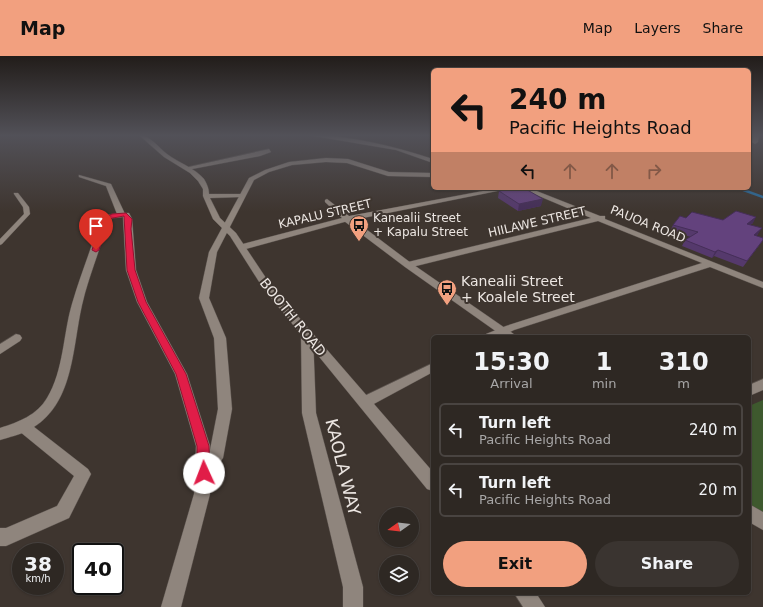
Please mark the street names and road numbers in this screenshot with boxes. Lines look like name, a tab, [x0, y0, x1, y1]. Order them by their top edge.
street label: KAPALU STREET	[277, 196, 374, 232]
street label: PAUOA ROAD	[608, 203, 688, 245]
street label: HIILAWE STREET	[487, 204, 588, 240]
street label: BOOTH ROAD	[257, 275, 329, 359]
street label: KAOLA WAY	[321, 417, 365, 518]

